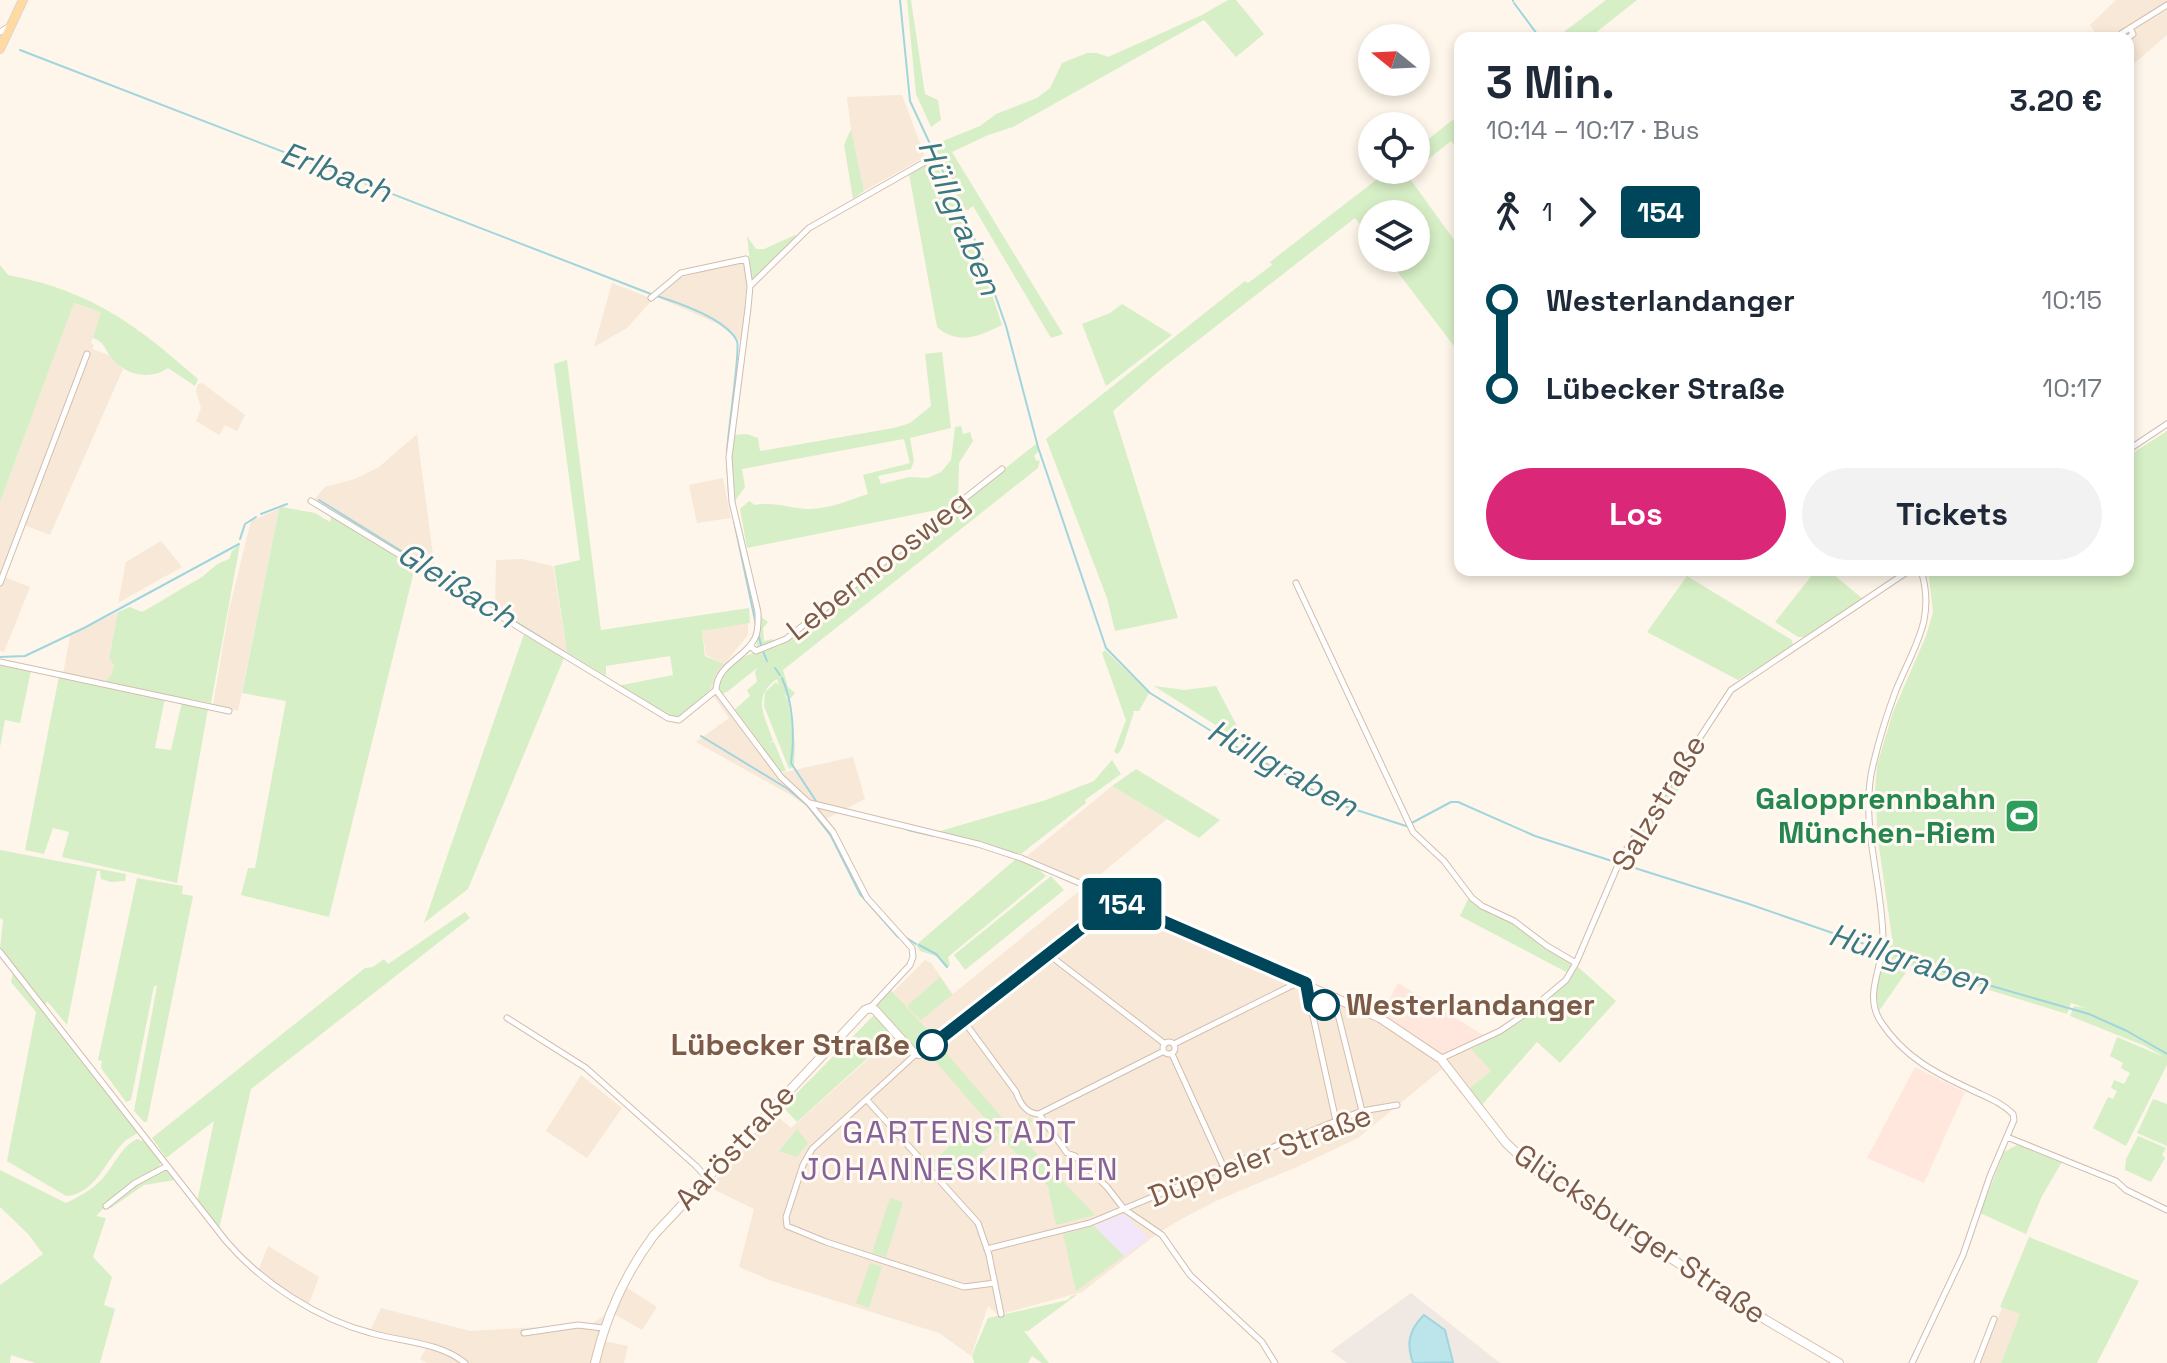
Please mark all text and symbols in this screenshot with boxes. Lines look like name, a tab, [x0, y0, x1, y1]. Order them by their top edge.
north arrow	[1358, 24, 1430, 96]
map controls	[1358, 24, 1430, 272]
text: 3 Min.	[1486, 55, 1615, 111]
text: 3.20 €	[2010, 81, 2102, 120]
button: locate	[1358, 112, 1430, 184]
text: 10:14 – 10:17 · Bus	[1486, 113, 1700, 147]
water label: Erlbach	[275, 133, 398, 212]
water label: Hüllgraben	[909, 133, 1011, 302]
icon: walk	[1486, 190, 1530, 234]
icon: forward	[1565, 190, 1609, 234]
text: 154	[1637, 194, 1684, 230]
text: 1	[1542, 195, 1553, 229]
button: layers	[1358, 200, 1430, 272]
text: Westerlandanger	[1546, 281, 1795, 320]
text: 10:15	[2041, 283, 2102, 317]
text: Lübecker Straße	[1546, 369, 1785, 408]
text: 10:17	[2042, 371, 2102, 405]
button: Los	[1486, 468, 1786, 560]
button: Tickets	[1802, 468, 2102, 560]
street label: Lebermoosweg	[778, 482, 977, 649]
water label: Gleißach	[390, 533, 525, 638]
water label: Hüllgraben	[1201, 710, 1366, 826]
street label: Salzstraße	[1603, 727, 1715, 878]
place label: Galopprennbahn München-Riem	[1755, 779, 1996, 852]
sports icon: Galopprennbahn München-Riem	[2003, 797, 2041, 835]
line badge: 154	[1076, 878, 1168, 930]
text: 154	[1098, 886, 1146, 922]
water label: Hüllgraben	[1824, 914, 1995, 1004]
place label: Westerlandanger	[1346, 985, 1595, 1024]
marker: Westerlandanger	[1309, 990, 1339, 1020]
place label: Lübecker Straße	[671, 1025, 910, 1064]
marker: Lübecker Straße	[917, 1030, 947, 1060]
street label: Aaröstraße	[666, 1075, 803, 1218]
street label: Düppeler Straße	[1143, 1095, 1377, 1216]
district label: GARTENSTADT JOHANNESKIRCHEN	[800, 1112, 1120, 1189]
street label: Glücksburger Straße	[1507, 1135, 1774, 1333]

